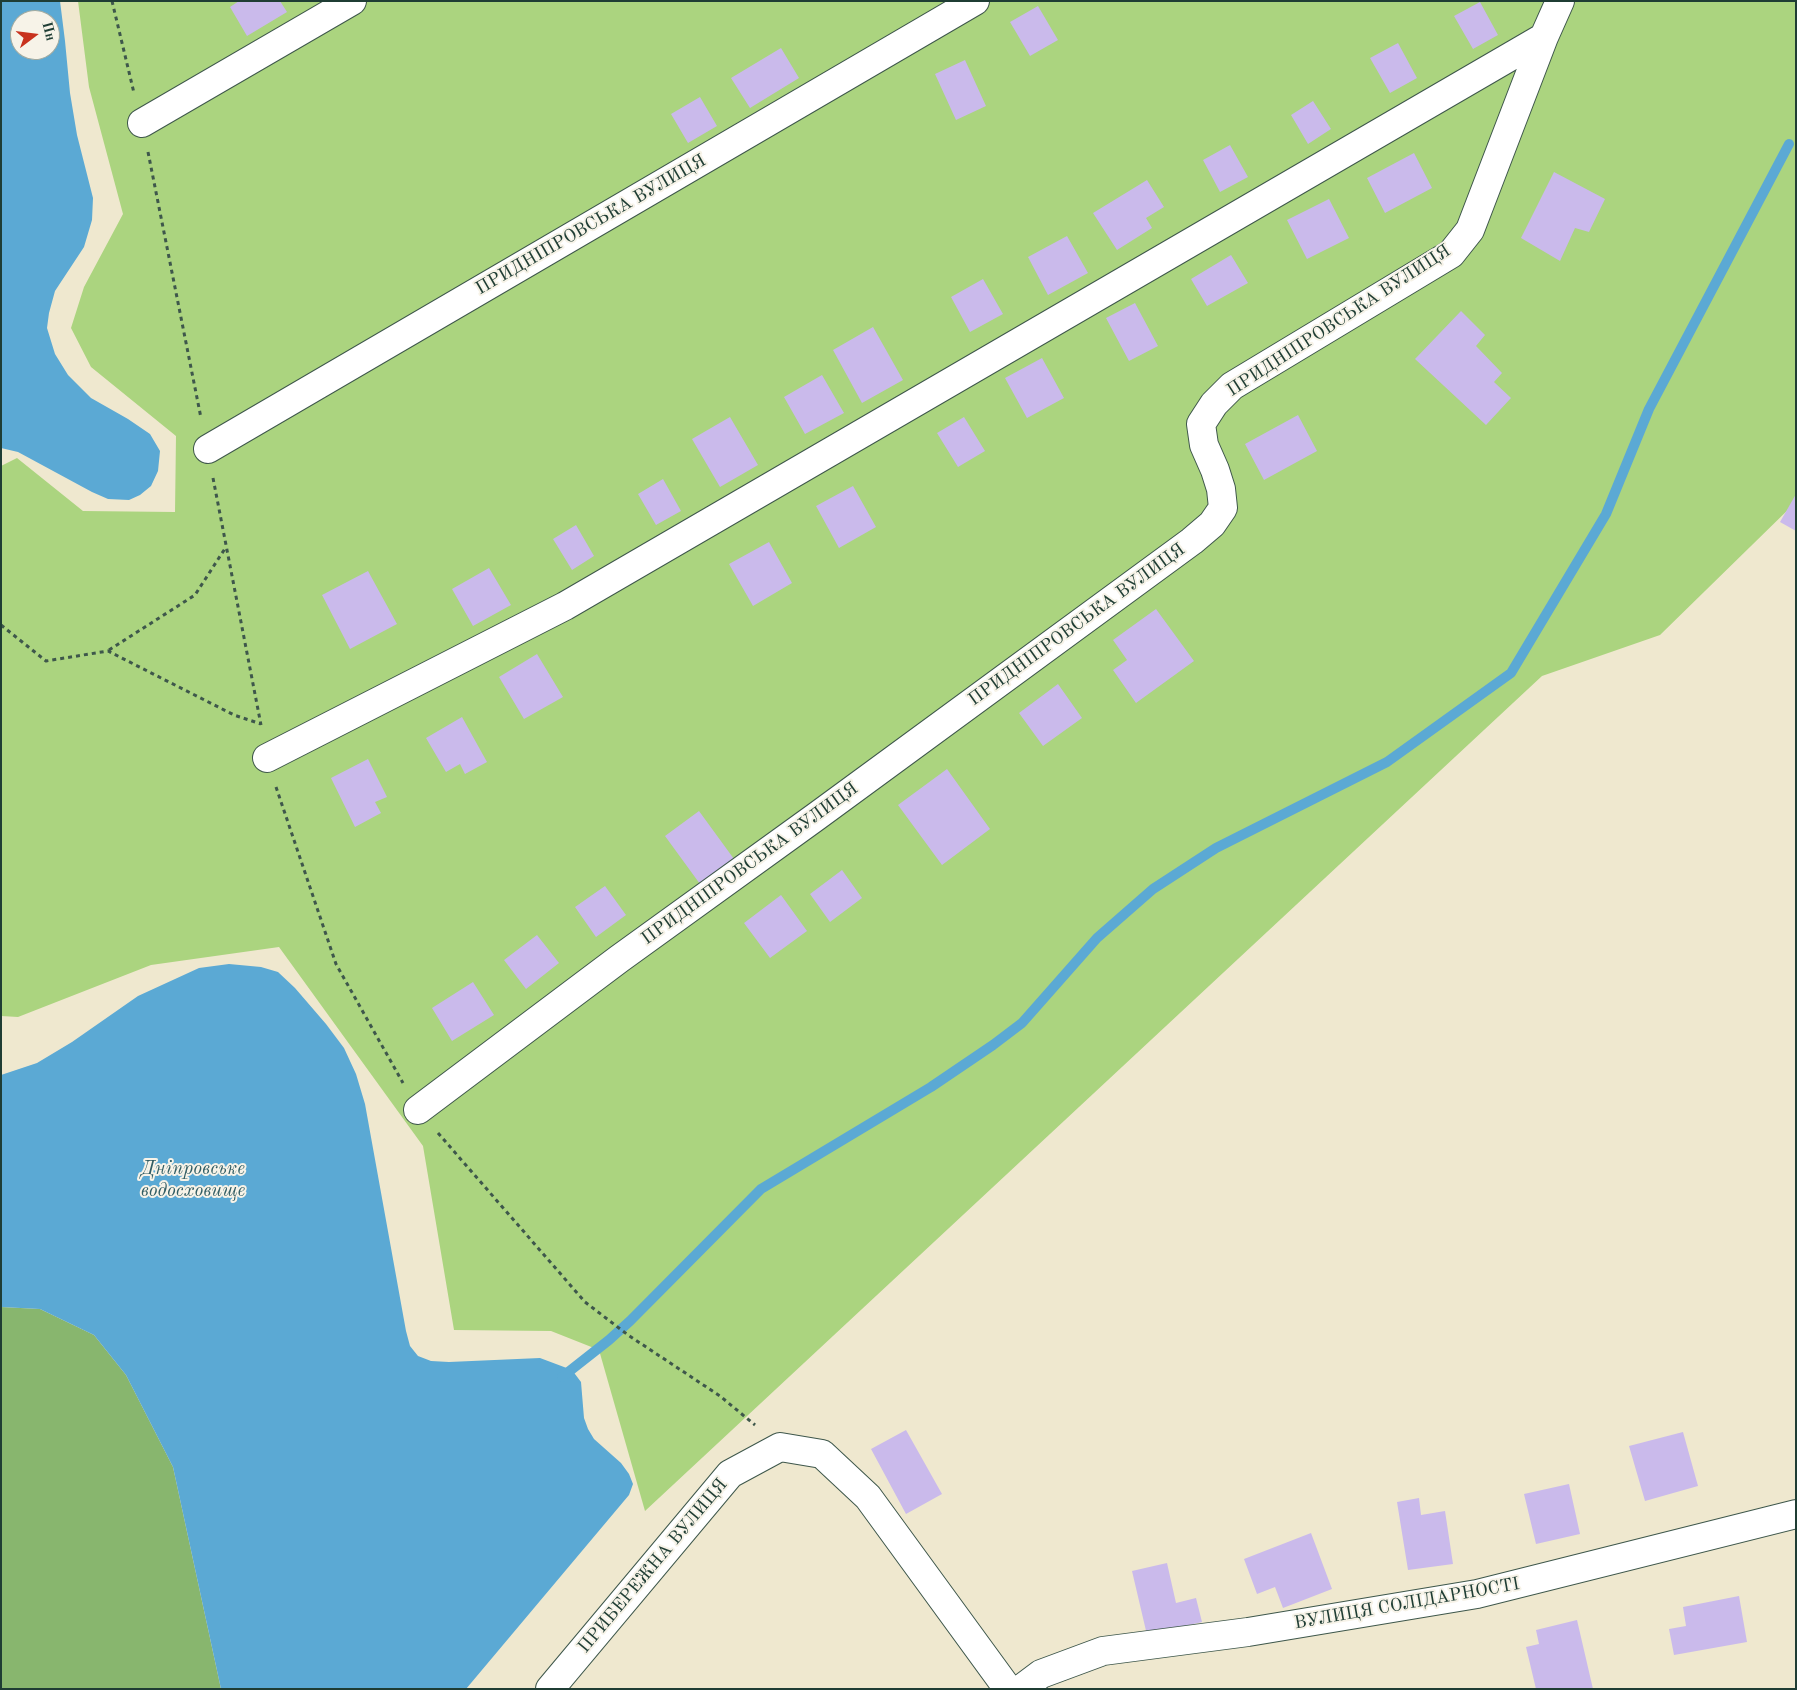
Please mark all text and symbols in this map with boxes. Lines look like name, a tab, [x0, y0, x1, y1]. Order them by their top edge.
north arrow	[10, 10, 60, 60]
text: Пн	[39, 20, 58, 43]
street label: ПРИДНІПРОВСЬКА ВУЛИЦЯ	[472, 150, 710, 300]
street label: ПРИДНІПРОВСЬКА ВУЛИЦЯ	[1223, 240, 1455, 402]
street label: ПРИДНІПРОВСЬКА ВУЛИЦЯ	[964, 539, 1190, 711]
street label: ПРИДНІПРОВСЬКА ВУЛИЦЯ	[637, 778, 863, 950]
water label: Дніпровське водосховище	[141, 1158, 245, 1202]
street label: ПРИБЕРЕЖНА ВУЛИЦЯ	[574, 1474, 732, 1658]
street label: ВУЛИЦЯ СОЛІДАРНОСТІ	[1293, 1574, 1521, 1634]

